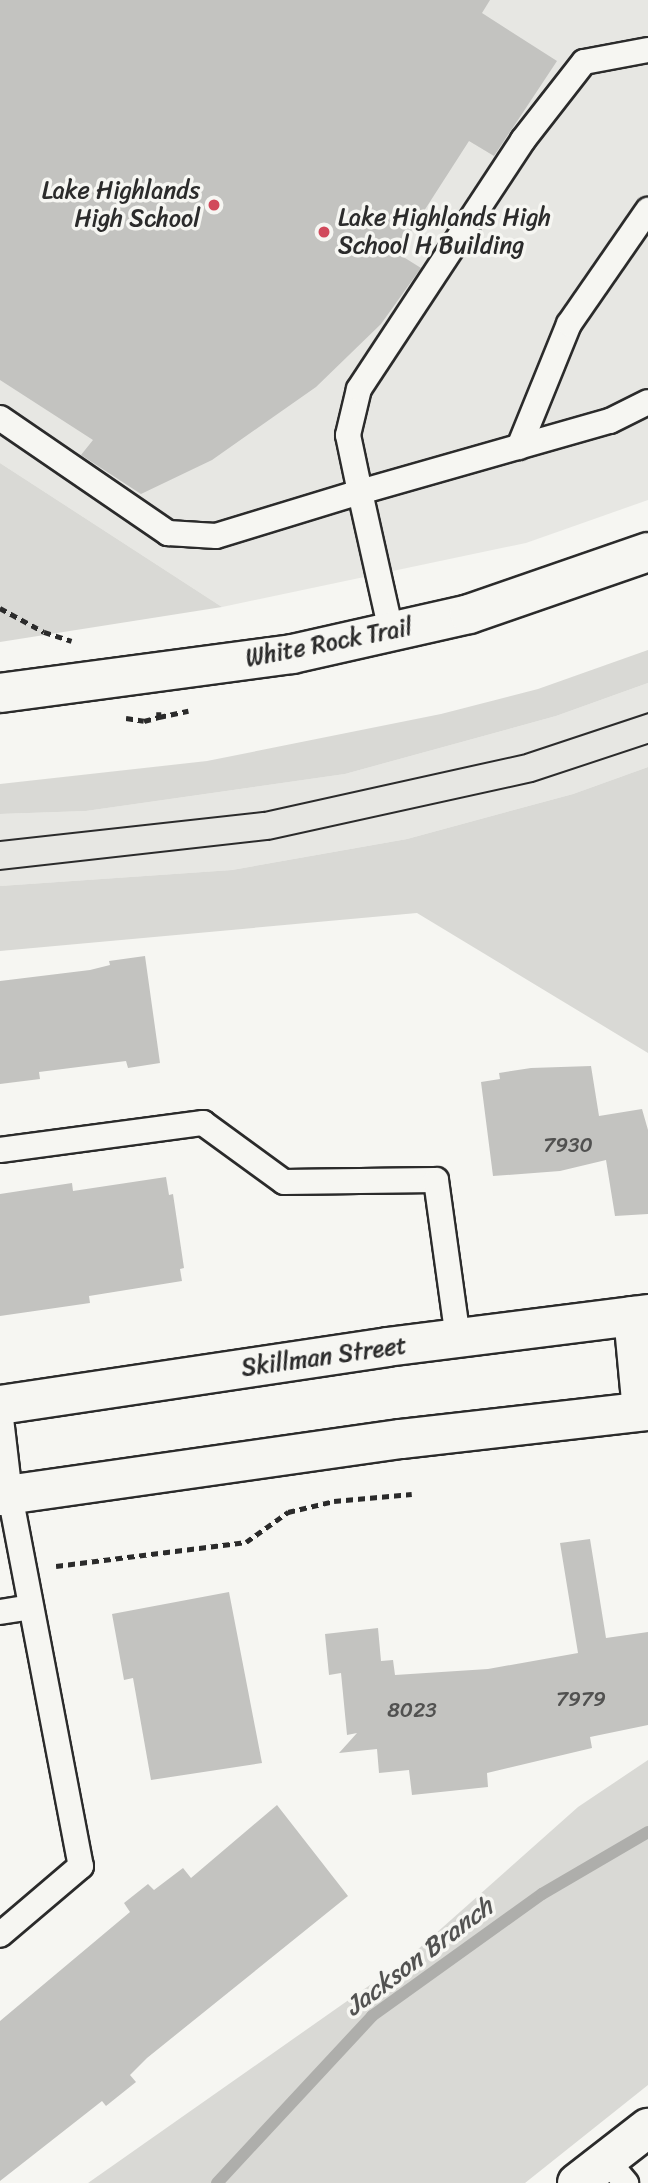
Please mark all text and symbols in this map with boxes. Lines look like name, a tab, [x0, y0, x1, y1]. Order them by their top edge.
place label: Lake Highlands High School	[43, 177, 200, 233]
marker: Lake Highlands High School	[206, 197, 222, 213]
place label: Lake Highlands High School H Building	[338, 204, 550, 260]
marker: Lake Highlands High School H Building	[316, 224, 332, 240]
street label: White Rock Trail	[242, 613, 416, 673]
house number: 7930	[543, 1132, 593, 1158]
street label: Skillman Street	[239, 1331, 409, 1383]
house number: 7979	[556, 1686, 606, 1712]
house number: 8023	[387, 1697, 437, 1723]
water label: Jackson Branch	[339, 1891, 499, 2023]

